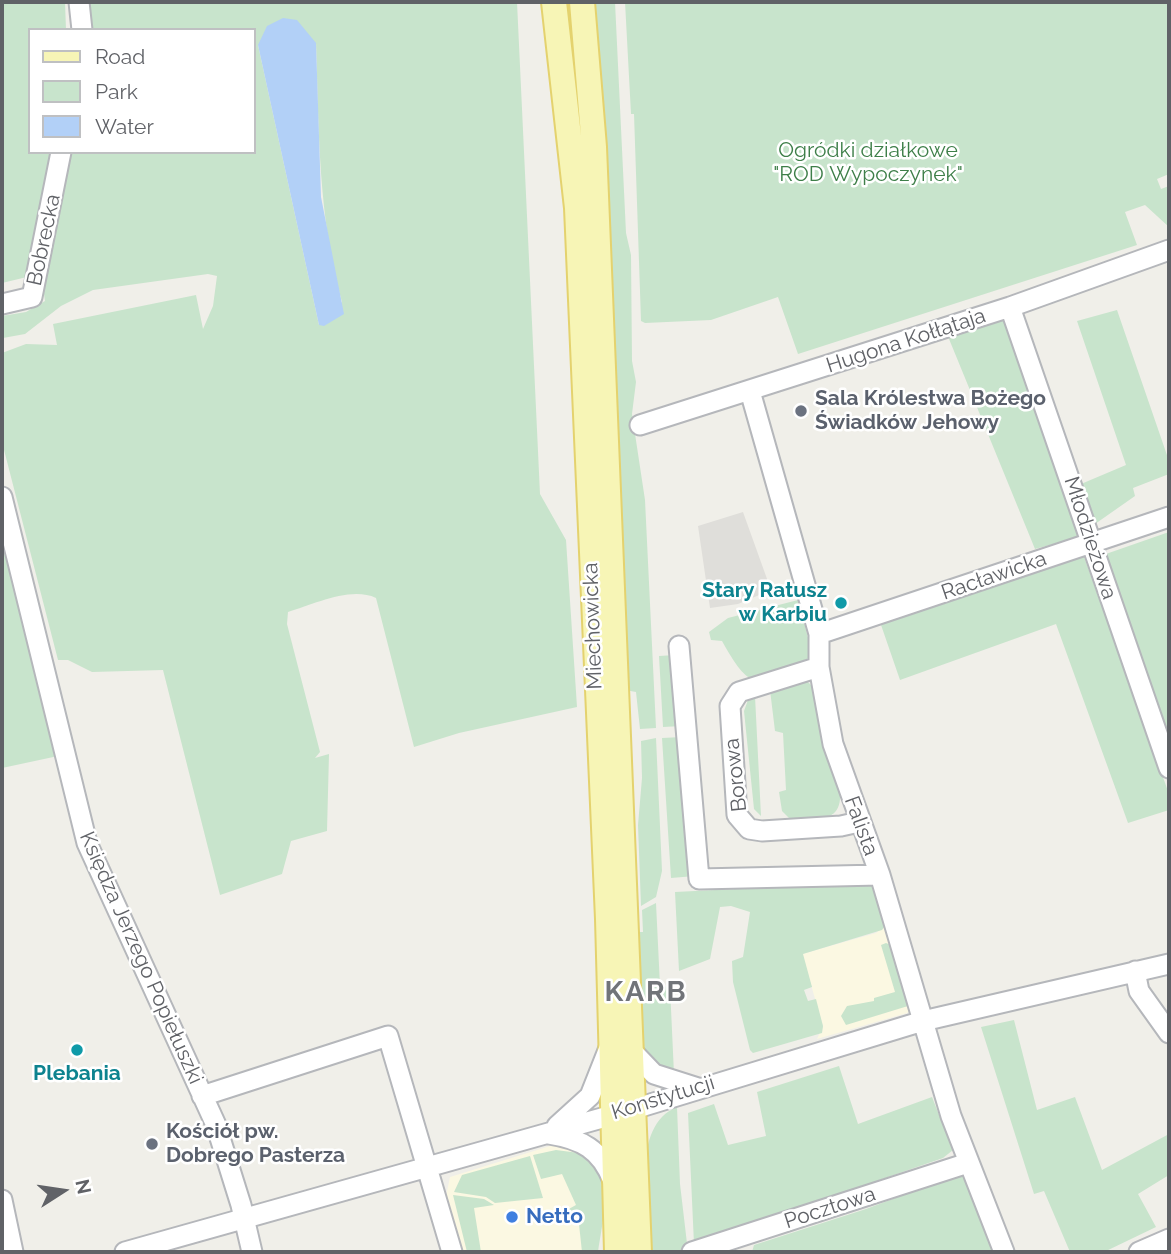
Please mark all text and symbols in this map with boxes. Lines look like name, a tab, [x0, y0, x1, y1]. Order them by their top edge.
legend	[28, 28, 256, 154]
text: Road	[95, 44, 145, 69]
text: Park	[95, 79, 138, 104]
text: Water	[95, 114, 154, 139]
park label: Ogródki działkowe "ROD Wypoczynek"	[773, 138, 963, 188]
street label: Bobrecka	[22, 192, 66, 288]
street label: Hugona Kołłątaja	[823, 303, 989, 379]
place label: Sala Królestwa Bożego Świadków Jehowy	[815, 386, 1046, 436]
marker: Sala Królestwa Bożego Świadków Jehowy	[793, 403, 809, 419]
street label: Młodzieżowa	[1058, 473, 1122, 603]
street label: Racławicka	[938, 546, 1050, 606]
street label: Miechowicka	[578, 562, 608, 690]
place label: Stary Ratusz w Karbiu	[702, 578, 827, 628]
marker: Stary Ratusz w Karbiu	[833, 595, 849, 611]
street label: Borowa	[720, 737, 752, 813]
street label: Falista	[839, 793, 883, 859]
street label: Księdza Jerzego Popiełuszki	[74, 828, 208, 1088]
district label: KARB	[605, 976, 687, 1010]
marker: Plebania	[69, 1042, 85, 1058]
place label: Plebania	[33, 1061, 121, 1087]
street label: Konstytucji	[608, 1070, 718, 1126]
place label: Kościół pw. Dobrego Pasterza	[166, 1119, 345, 1169]
marker: Kościół pw. Dobrego Pasterza	[144, 1136, 160, 1152]
north arrow	[28, 1156, 98, 1226]
text: N	[71, 1177, 96, 1196]
street label: Pocztowa	[781, 1181, 879, 1235]
place label: Netto	[526, 1204, 583, 1230]
marker: Netto	[504, 1209, 520, 1225]

